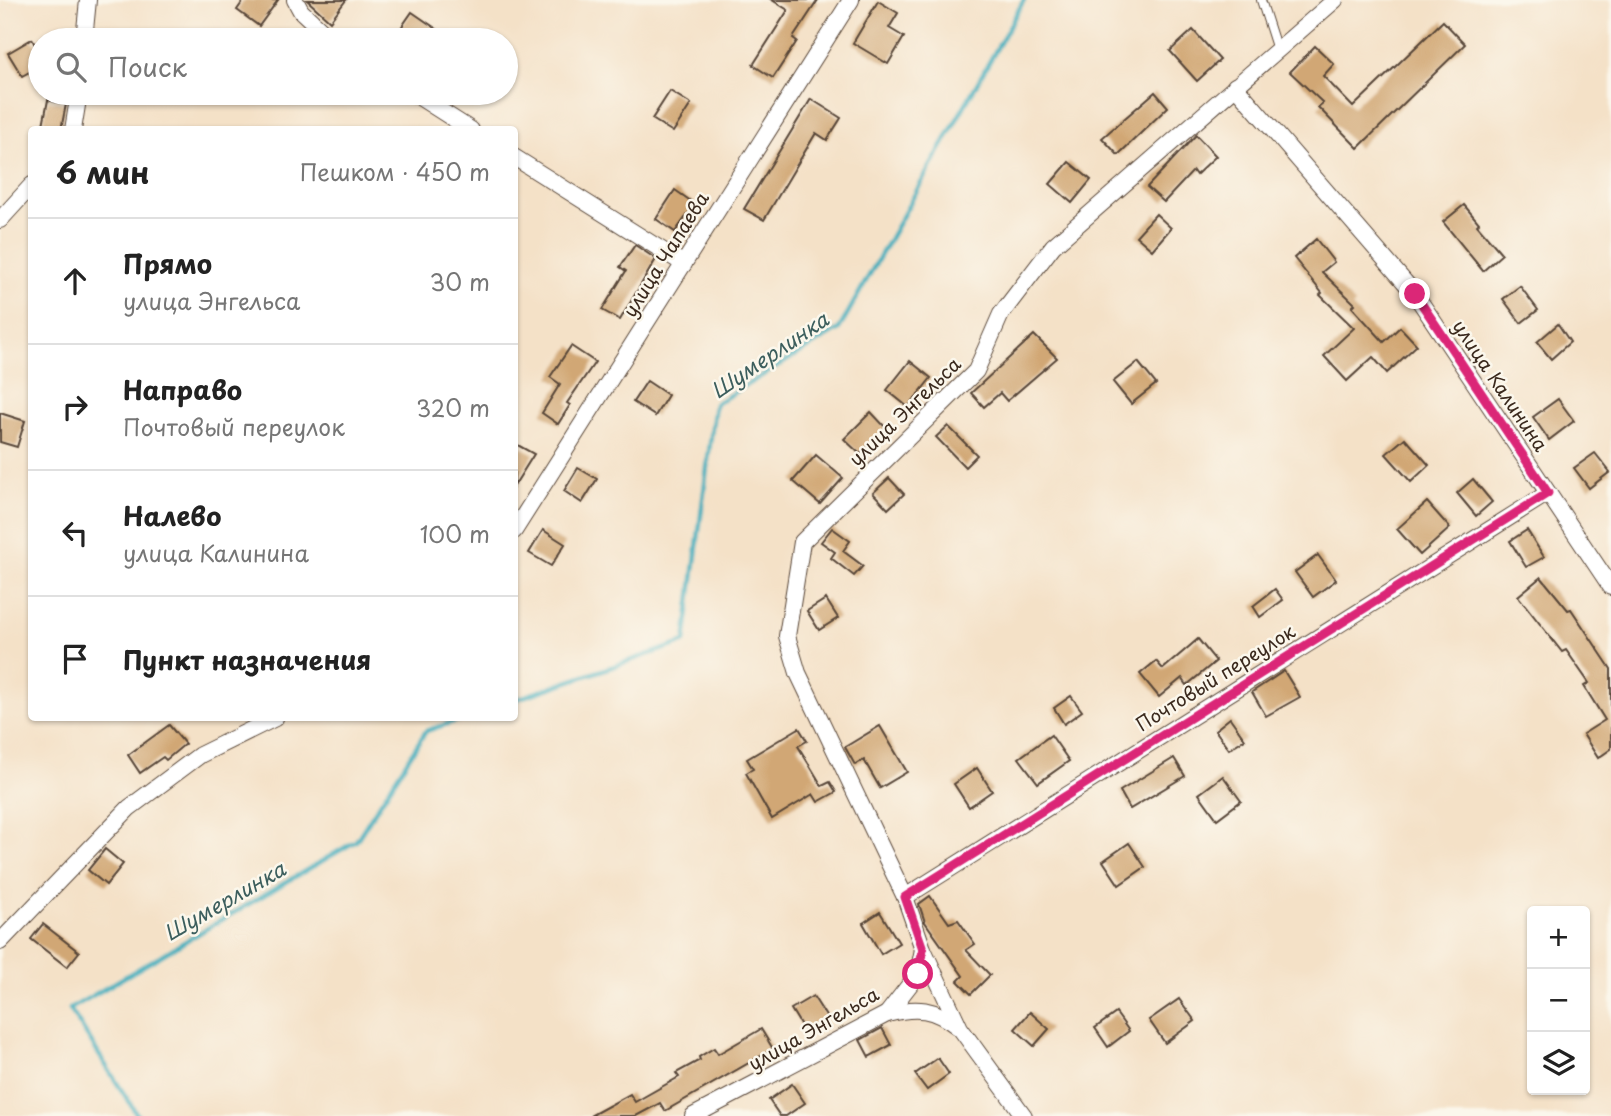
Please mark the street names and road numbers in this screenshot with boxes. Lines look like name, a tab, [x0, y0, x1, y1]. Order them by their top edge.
street label: улица Чапаева	[615, 186, 715, 322]
street label: улица Калинина	[1446, 314, 1556, 457]
street label: улица Энгельса	[842, 350, 966, 472]
street label: Почтовый переулок	[1130, 616, 1301, 737]
street label: улица Энгельса	[743, 979, 884, 1077]

